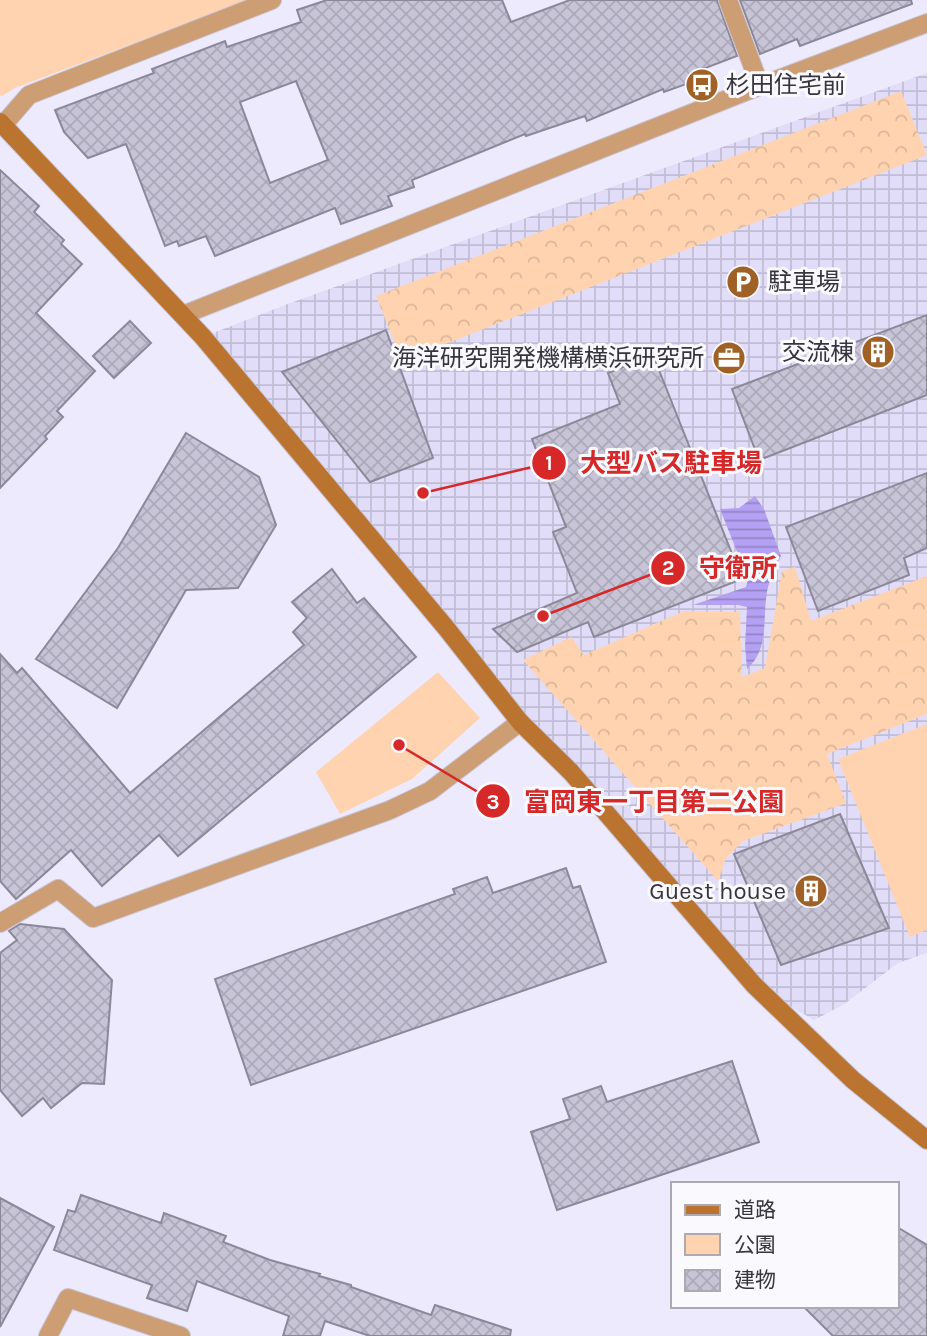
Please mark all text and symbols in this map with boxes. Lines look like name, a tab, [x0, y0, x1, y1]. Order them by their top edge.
bus stop icon: 杉田住宅前	[683, 66, 721, 104]
place label: 杉田住宅前	[726, 71, 846, 99]
parking icon: 駐車場	[724, 263, 762, 301]
place label: 駐車場	[768, 268, 840, 296]
building icon: 交流棟	[859, 333, 897, 371]
place label: 交流棟	[782, 338, 854, 366]
office icon: 海洋研究開発機構横浜研究所	[710, 339, 748, 377]
place label: 海洋研究開発機構横浜研究所	[392, 344, 704, 372]
callout: 大型バス駐車場	[531, 439, 776, 486]
text: 大型バス駐車場	[580, 448, 762, 479]
text: 1	[545, 451, 553, 475]
callout: 守衛所	[650, 544, 791, 591]
text: 守衛所	[699, 553, 777, 584]
text: 2	[662, 556, 674, 580]
callout: 富岡東一丁目第二公園	[475, 778, 798, 825]
text: 富岡東一丁目第二公園	[524, 787, 784, 818]
text: 3	[486, 790, 500, 814]
building icon: Guest house	[792, 872, 830, 910]
place label: Guest house	[649, 877, 786, 905]
legend	[671, 1182, 899, 1308]
text: 道路	[734, 1198, 776, 1222]
text: 公園	[734, 1233, 776, 1257]
text: 建物	[734, 1268, 776, 1292]

